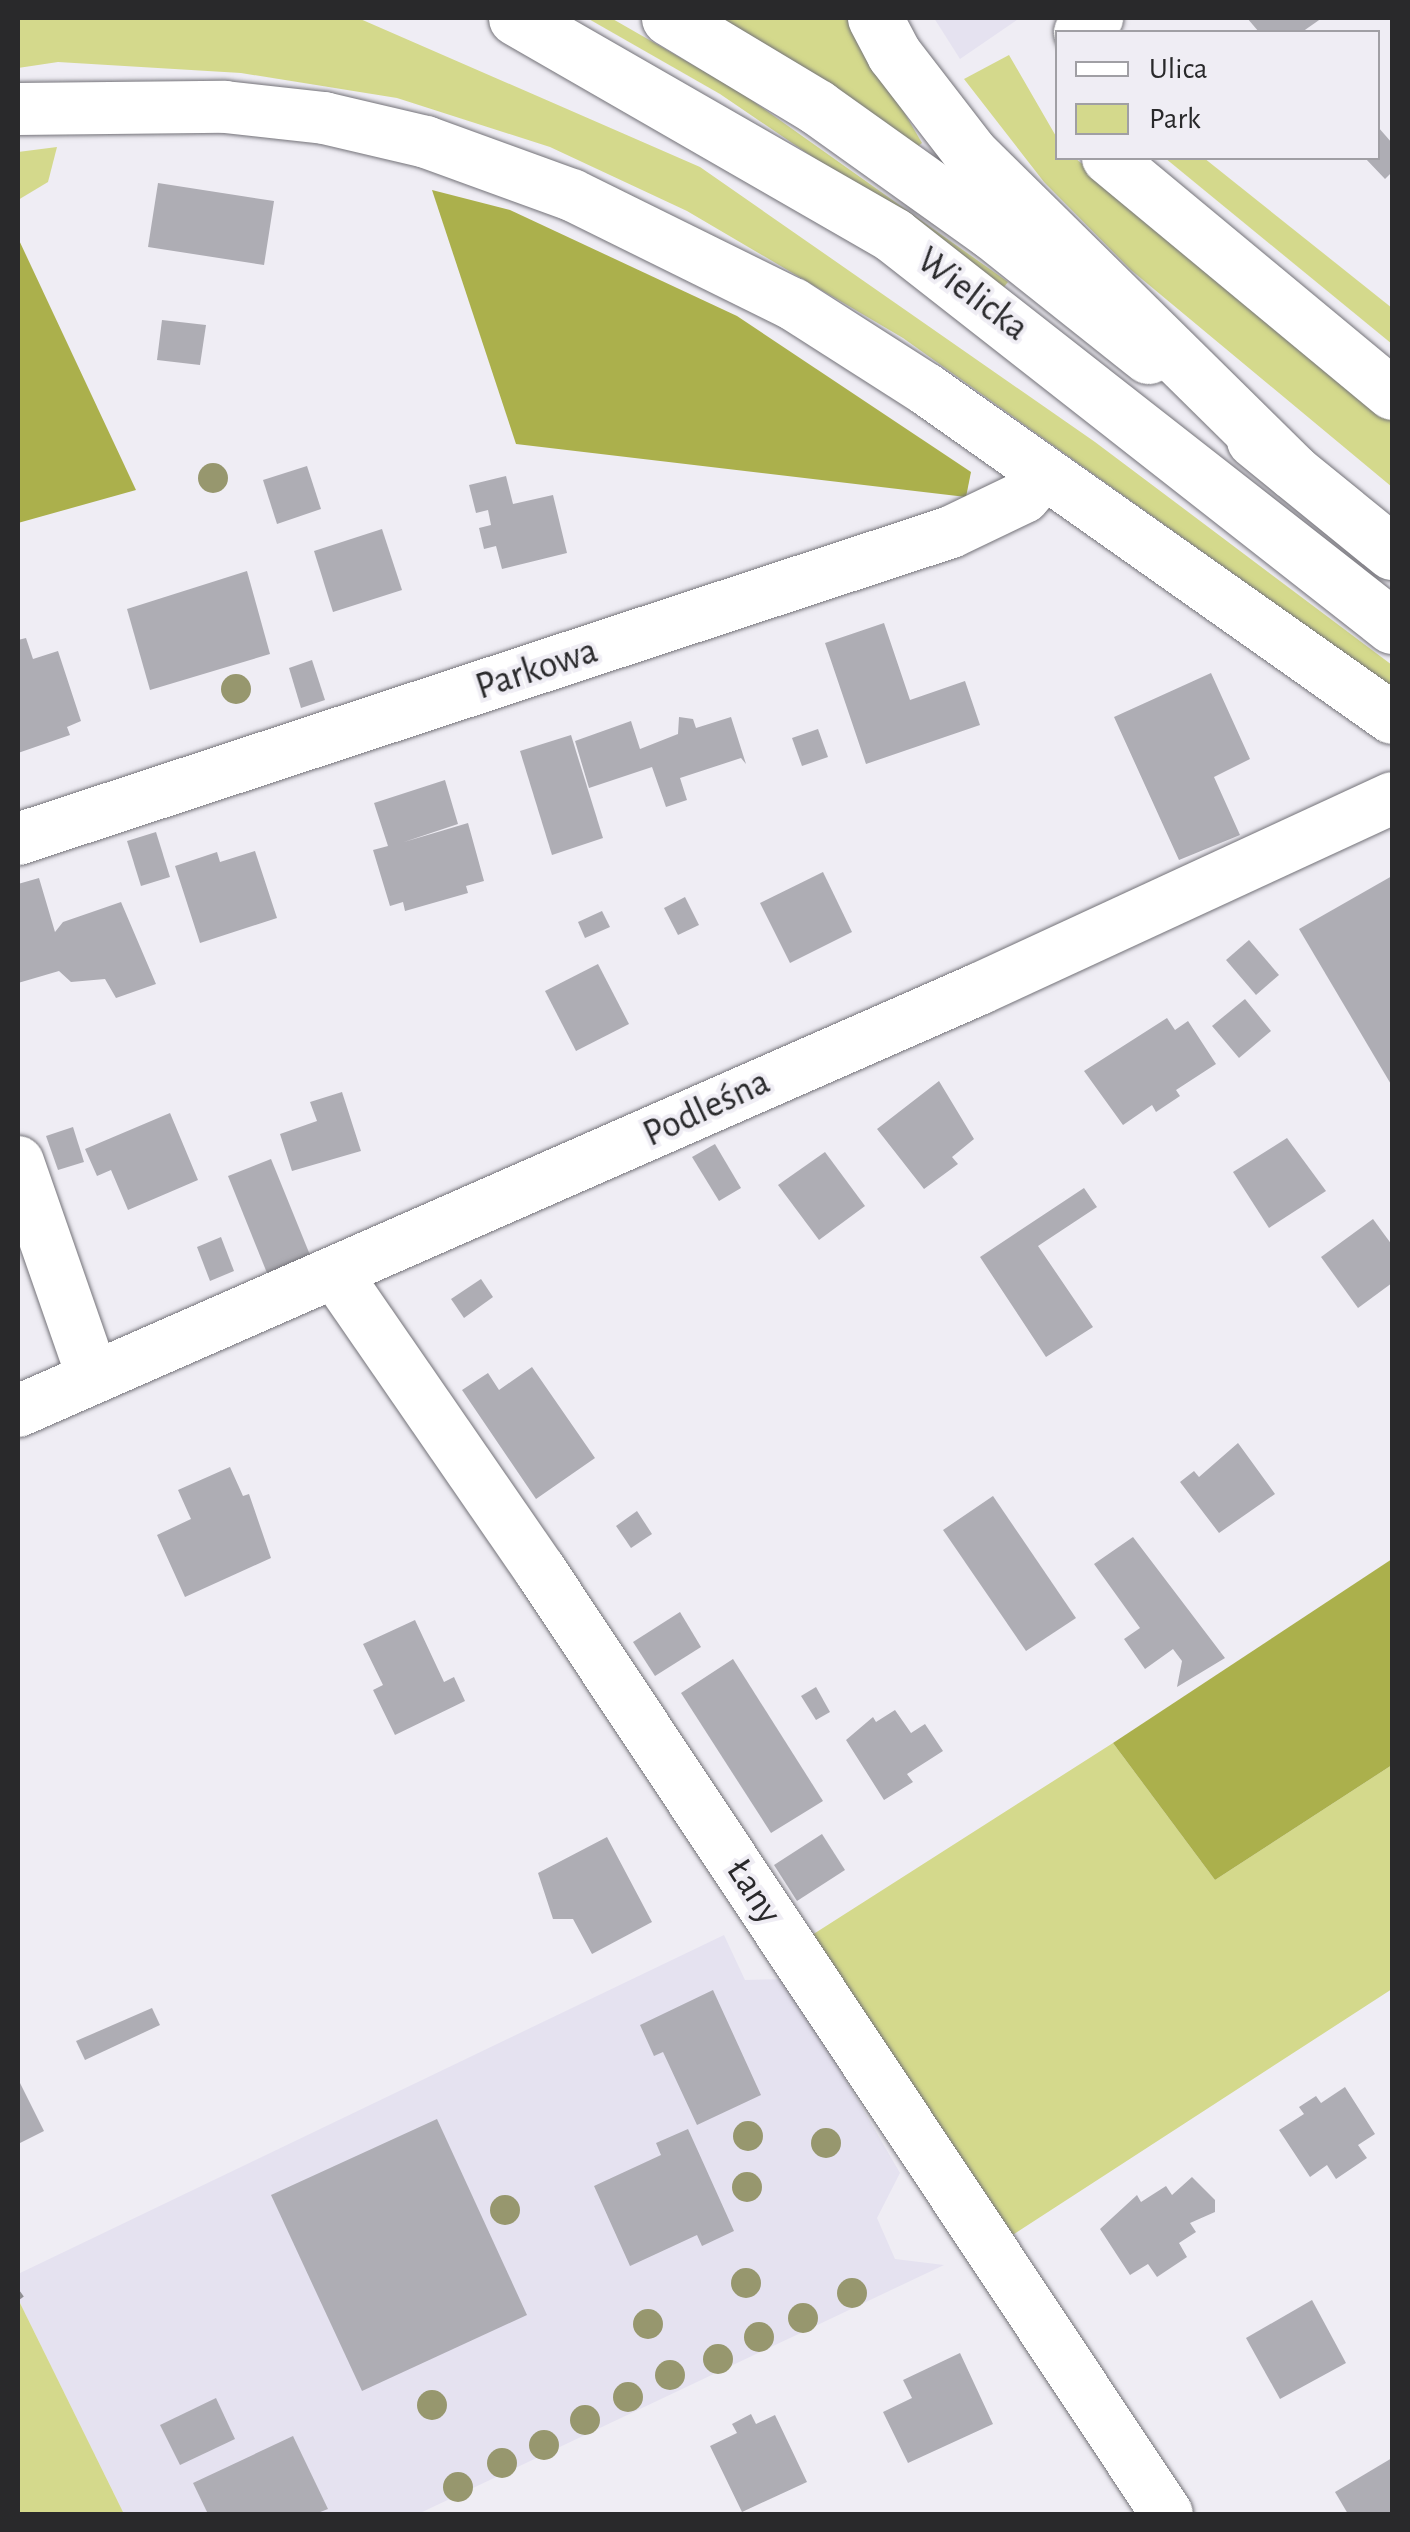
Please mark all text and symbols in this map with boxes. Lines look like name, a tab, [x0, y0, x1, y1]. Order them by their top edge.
legend	[1055, 30, 1380, 160]
text: Ulica	[1149, 54, 1208, 84]
text: Park	[1149, 104, 1201, 134]
street label: Wielicka	[907, 238, 1037, 352]
street label: Parkowa	[470, 629, 604, 711]
street label: Podleśna	[636, 1060, 778, 1158]
street label: Łany	[715, 1851, 791, 1933]

